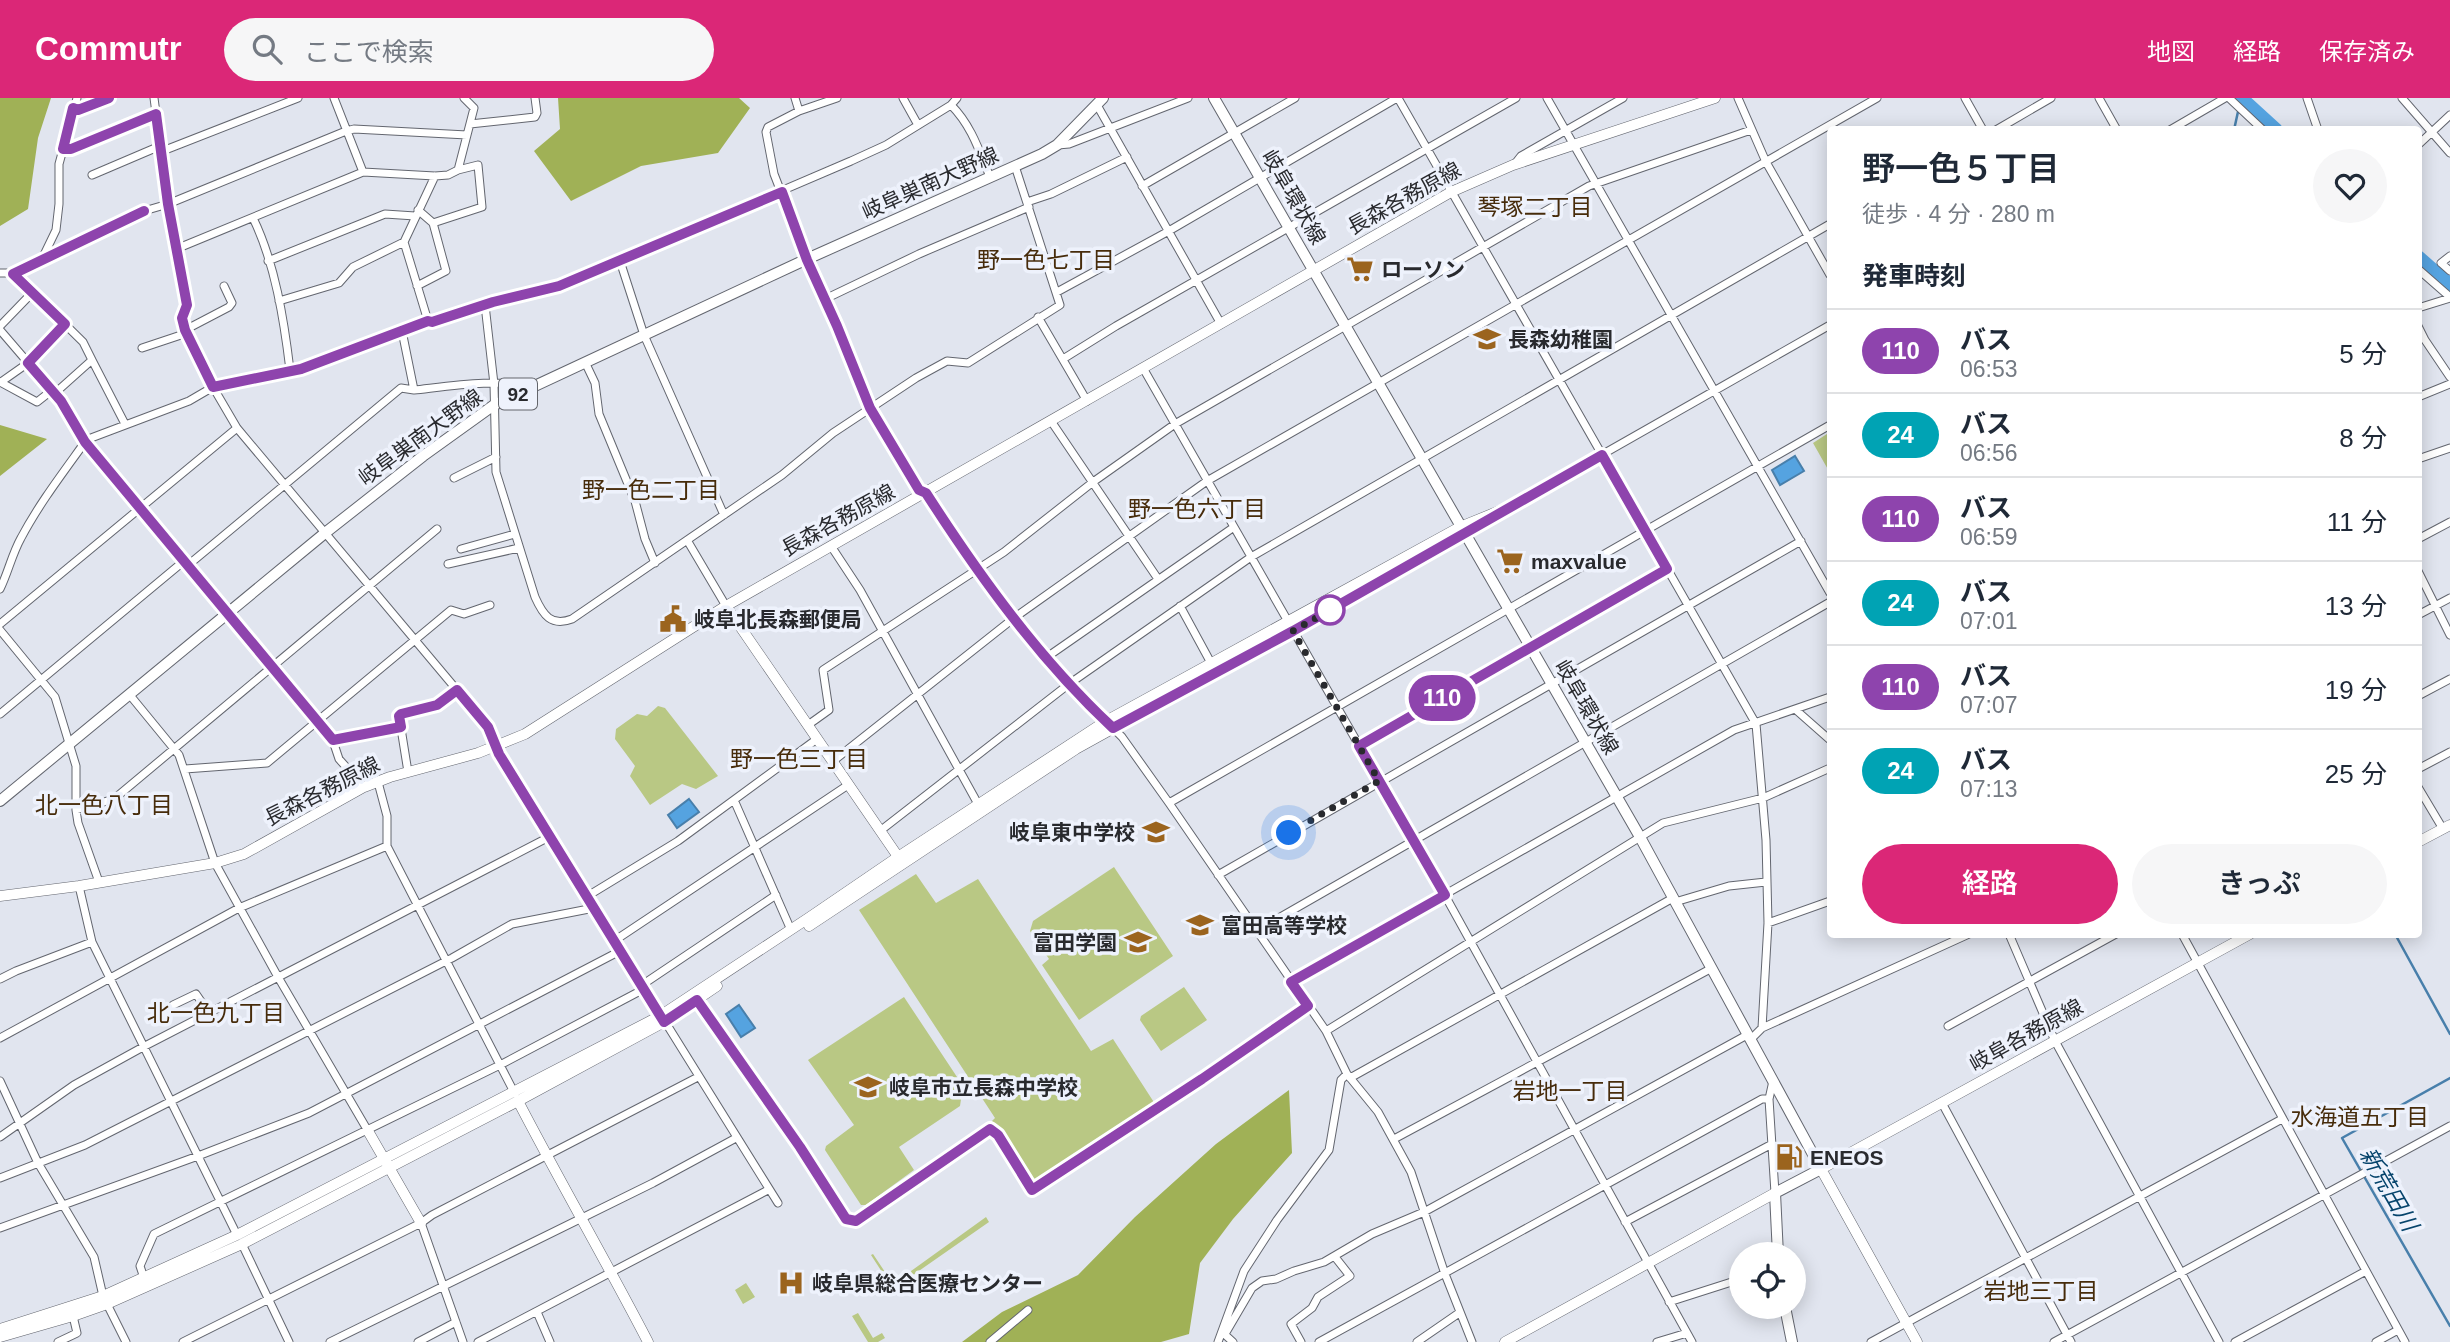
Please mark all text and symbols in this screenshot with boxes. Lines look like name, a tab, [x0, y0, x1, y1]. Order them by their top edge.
search box	[224, 18, 714, 81]
text: Commutr	[35, 30, 182, 67]
icon: search	[248, 30, 286, 68]
text: ここで検索	[304, 37, 434, 67]
text: 地図	[2147, 38, 2195, 65]
text: 経路	[2233, 38, 2281, 65]
text: 保存済み	[2319, 38, 2415, 65]
street label: 岐阜巣南大野線	[858, 143, 1002, 223]
street label: 岐阜環状線	[1258, 146, 1330, 248]
button: heart	[2313, 149, 2387, 223]
text: 野一色５丁目	[1862, 150, 2060, 187]
street label: 長森各務原線	[1343, 157, 1465, 239]
district label: 琴塚二丁目	[1478, 194, 1593, 220]
text: 徒歩 · 4 分 · 280 m	[1862, 201, 2055, 227]
district label: 野一色七丁目	[977, 247, 1115, 273]
supermarket icon: ローソン	[1345, 254, 1375, 284]
place label: ローソン	[1381, 258, 1465, 281]
text: 発車時刻	[1862, 261, 1966, 291]
school or university icon: 長森幼稚園	[1472, 324, 1502, 354]
text: バス	[1960, 325, 2012, 355]
place label: 長森幼稚園	[1508, 328, 1613, 351]
text: 110	[1881, 337, 1920, 364]
text: 5 分	[2339, 339, 2387, 369]
text: 06:53	[1960, 356, 2018, 382]
road number: 92	[499, 378, 537, 410]
street label: 岐阜巣南大野線	[354, 384, 486, 490]
text: バス	[1960, 409, 2012, 439]
text: 24	[1887, 421, 1914, 448]
text: 8 分	[2339, 423, 2387, 453]
text: 06:56	[1960, 440, 2018, 466]
district label: 野一色二丁目	[582, 477, 720, 503]
street label: 長森各務原線	[777, 479, 899, 561]
text: バス	[1960, 493, 2012, 523]
district label: 野一色六丁目	[1128, 496, 1266, 522]
text: 110	[1881, 505, 1920, 532]
text: 11 分	[2327, 507, 2387, 537]
text: 06:59	[1960, 524, 2018, 550]
supermarket icon: maxvalue	[1495, 546, 1525, 576]
place label: maxvalue	[1531, 550, 1627, 573]
text: バス	[1960, 577, 2012, 607]
text: 24	[1887, 589, 1914, 616]
text: 13 分	[2325, 591, 2387, 621]
unlabelled marker	[1315, 595, 1345, 625]
public building icon: 岐阜北長森郵便局	[658, 604, 688, 634]
place label: 岐阜北長森郵便局	[694, 608, 862, 631]
text: 07:01	[1960, 608, 2018, 634]
street label: 岐阜環状線	[1551, 656, 1623, 758]
text: バス	[1960, 661, 2012, 691]
text: 110	[1881, 673, 1920, 700]
line badge: 110	[1402, 675, 1482, 721]
text: 19 分	[2325, 675, 2387, 705]
text: 110	[1423, 684, 1461, 711]
text: 07:07	[1960, 692, 2018, 718]
text: バス	[1960, 745, 2012, 775]
district label: 野一色三丁目	[730, 746, 868, 772]
street label: 長森各務原線	[261, 752, 383, 830]
text: 24	[1887, 757, 1914, 784]
text: 25 分	[2325, 759, 2387, 789]
text: 07:13	[1960, 776, 2018, 802]
district label: 北一色八丁目	[35, 792, 173, 818]
your location	[1271, 815, 1306, 850]
school or university icon: 岐阜東中学校	[1141, 817, 1171, 847]
place label: 岐阜東中学校	[1009, 821, 1135, 844]
button: 経路	[1862, 844, 2118, 924]
button: きっぷ	[2132, 844, 2387, 924]
school or university icon: 富田高等学校	[1185, 910, 1215, 940]
place label: 富田高等学校	[1221, 914, 1347, 937]
school or university icon: 富田学園	[1123, 927, 1153, 957]
place label: 富田学園	[1033, 931, 1117, 954]
street label: 岐阜各務原線	[1965, 994, 2087, 1076]
district label: 北一色九丁目	[147, 1000, 285, 1026]
school or university icon: 岐阜市立長森中学校	[853, 1072, 883, 1102]
place label: 岐阜市立長森中学校	[889, 1076, 1078, 1099]
district label: 岩地一丁目	[1513, 1078, 1628, 1104]
district label: 水海道五丁目	[2291, 1104, 2429, 1130]
fuel station icon: ENEOS	[1774, 1142, 1804, 1172]
water label: 新荒田川	[2355, 1143, 2425, 1238]
place label: ENEOS	[1810, 1146, 1884, 1169]
map controls	[1729, 1242, 1806, 1319]
button: locate	[1729, 1242, 1806, 1319]
hospital icon: 岐阜県総合医療センター	[776, 1268, 806, 1298]
place label: 岐阜県総合医療センター	[812, 1272, 1043, 1295]
district label: 岩地三丁目	[1984, 1278, 2099, 1304]

